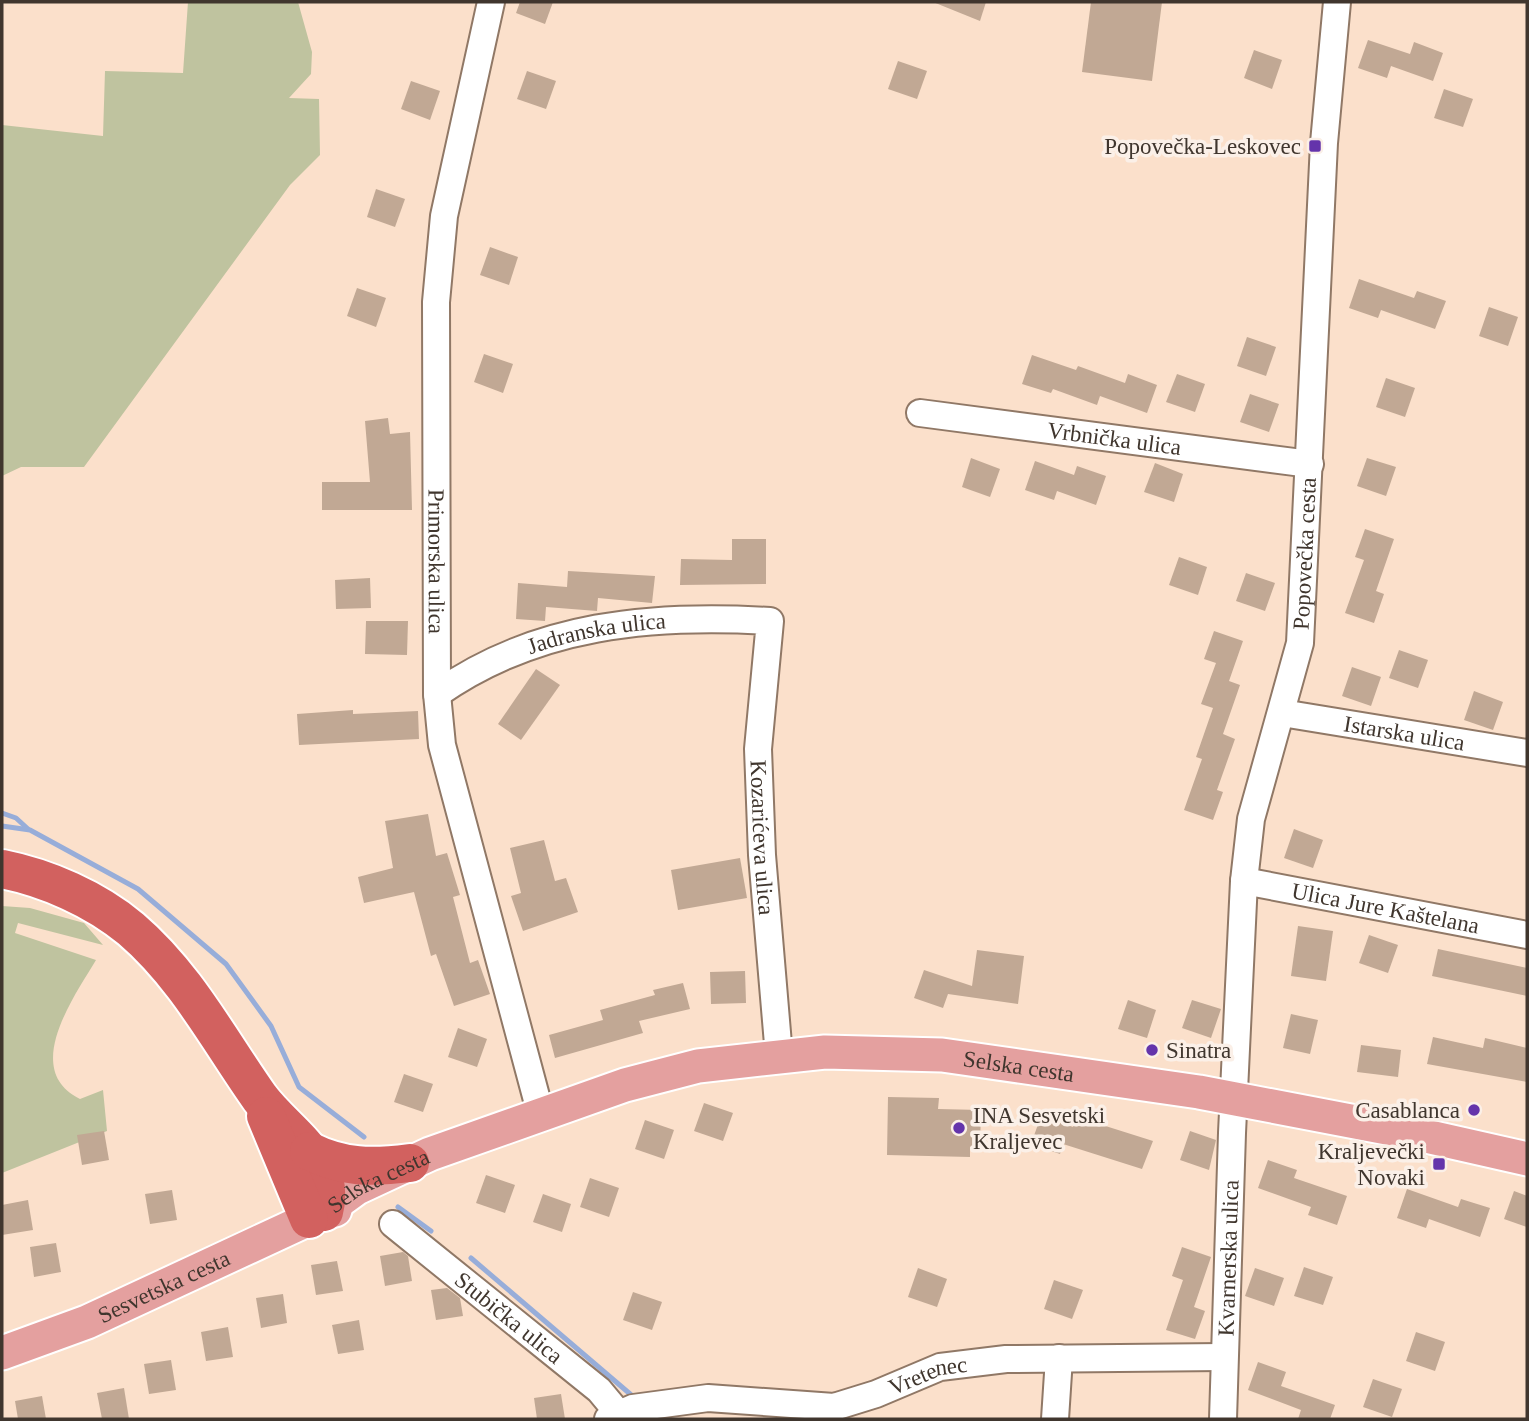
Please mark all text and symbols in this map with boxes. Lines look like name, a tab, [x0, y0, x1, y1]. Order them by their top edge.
place label: Popovečka-Leskovec	[1104, 134, 1301, 159]
marker: Popovečka-Leskovec	[1307, 138, 1323, 154]
street label: Vrbnička ulica	[1046, 418, 1183, 460]
street label: Popovečka cesta	[1289, 477, 1321, 631]
street label: Primorska ulica	[423, 489, 449, 634]
street label: Jadranska ulica	[524, 608, 667, 659]
street label: Istarska ulica	[1342, 711, 1467, 756]
street label: Kozarićeva ulica	[745, 760, 779, 916]
street label: Ulica Jure Kaštelana	[1289, 878, 1481, 939]
place label: Sinatra	[1166, 1038, 1231, 1063]
marker: Sinatra	[1144, 1042, 1160, 1058]
street label: Selska cesta	[962, 1046, 1076, 1087]
place label: Casablanca	[1355, 1098, 1460, 1123]
marker: Casablanca	[1466, 1102, 1482, 1118]
place label: INA Sesvetski Kraljevec	[973, 1103, 1105, 1154]
marker: INA Sesvetski Kraljevec	[951, 1120, 967, 1136]
place label: Kraljevečki Novaki	[1318, 1139, 1425, 1190]
street label: Selska cesta	[323, 1144, 433, 1218]
marker: Kraljevečki Novaki	[1431, 1156, 1447, 1172]
street label: Kvarnerska ulica	[1214, 1179, 1244, 1337]
street label: Sesvetska cesta	[94, 1246, 234, 1328]
street label: Stubička ulica	[450, 1267, 568, 1369]
street label: Vretenec	[885, 1352, 968, 1400]

